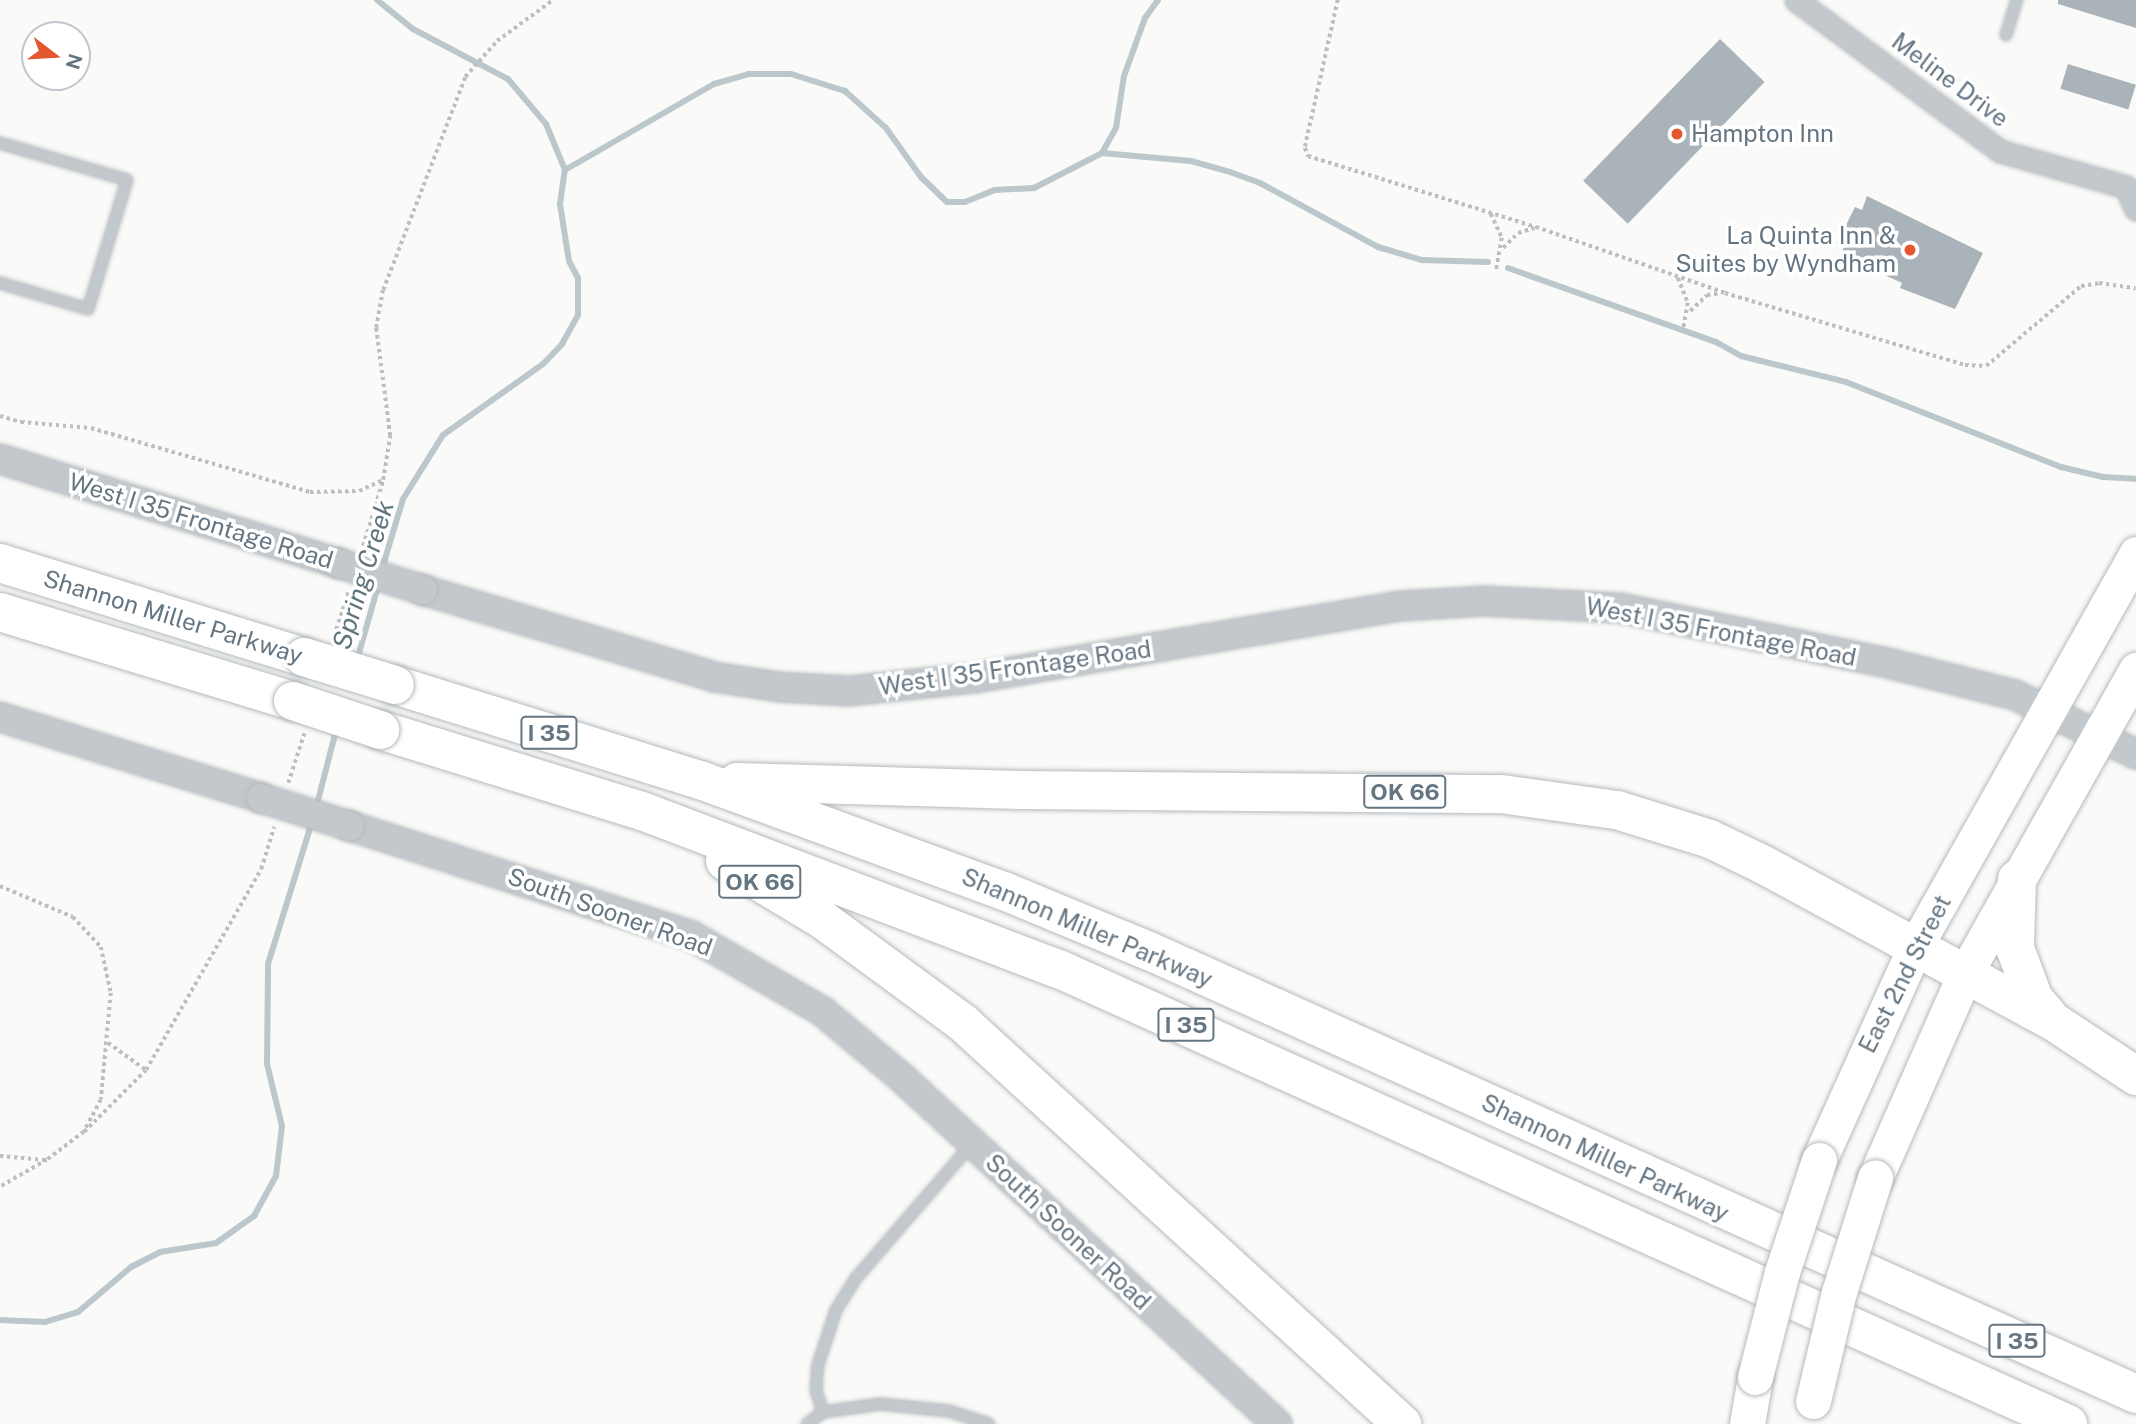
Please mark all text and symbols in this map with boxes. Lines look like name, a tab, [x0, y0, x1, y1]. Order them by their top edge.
north arrow	[21, 21, 91, 91]
street label: Meline Drive	[1886, 27, 2014, 133]
text: N	[61, 51, 87, 72]
place label: Hampton Inn	[1691, 120, 1834, 148]
marker: Hampton Inn	[1669, 126, 1685, 142]
place label: La Quinta Inn & Suites by Wyndham	[1675, 222, 1896, 278]
marker: La Quinta Inn & Suites by Wyndham	[1902, 242, 1918, 258]
street label: West I 35 Frontage Road	[65, 467, 337, 575]
water label: Spring Creek	[326, 497, 400, 653]
street label: Shannon Miller Parkway	[40, 564, 306, 670]
street label: West I 35 Frontage Road	[1583, 592, 1859, 672]
street label: West I 35 Frontage Road	[877, 635, 1153, 701]
road number: I 35	[519, 713, 579, 752]
road number: OK 66	[1363, 772, 1447, 812]
street label: South Sooner Road	[504, 862, 716, 962]
road number: OK 66	[718, 862, 802, 902]
street label: Shannon Miller Parkway	[957, 862, 1217, 994]
street label: East 2nd Street	[1853, 890, 1957, 1058]
road number: I 35	[1156, 1006, 1216, 1044]
street label: Shannon Miller Parkway	[1477, 1088, 1733, 1228]
street label: South Sooner Road	[979, 1148, 1157, 1316]
road number: I 35	[1987, 1322, 2047, 1360]

